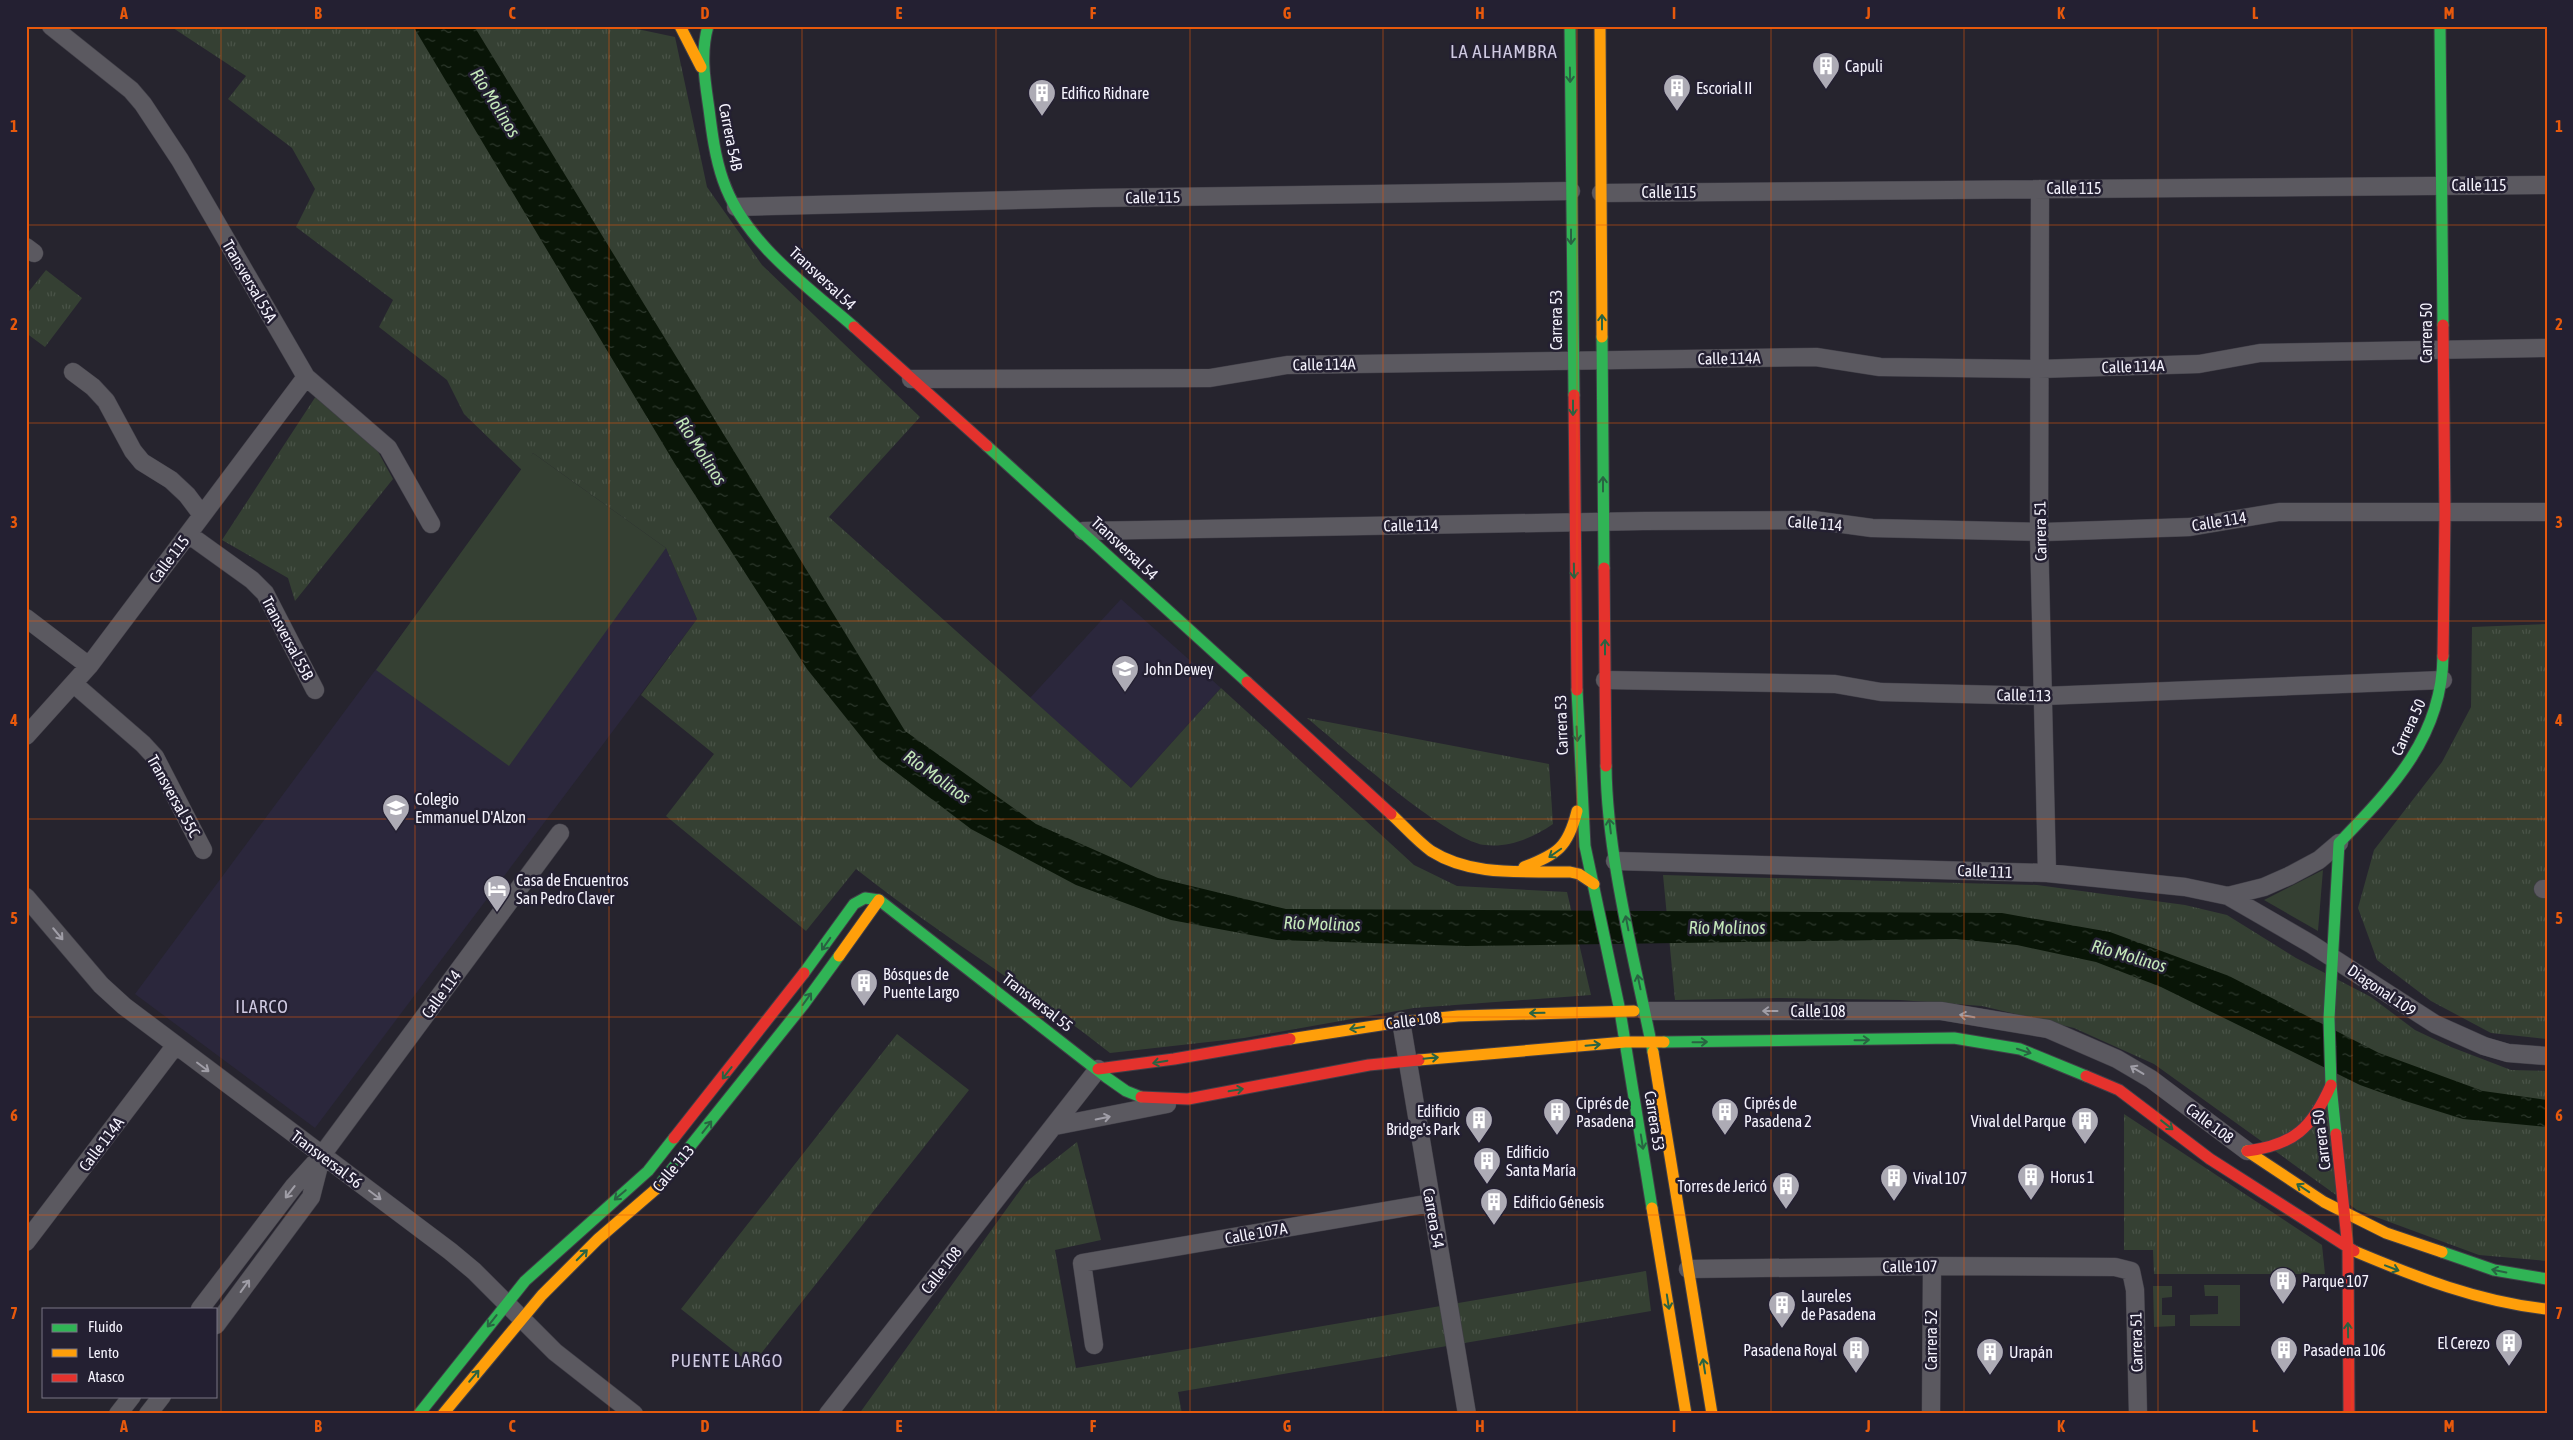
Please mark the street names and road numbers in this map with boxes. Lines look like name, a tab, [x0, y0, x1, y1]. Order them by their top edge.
street label: Carrera 54B	[716, 102, 746, 172]
street label: Calle 115	[2452, 176, 2506, 194]
street label: Calle 115	[2047, 179, 2101, 197]
street label: Calle 115	[1642, 183, 1696, 201]
street label: Calle 115	[1125, 188, 1181, 206]
street label: Transversal 55A	[219, 237, 281, 326]
street label: Transversal 54	[786, 243, 860, 313]
street label: Carrera 53	[1547, 290, 1565, 350]
street label: Carrera 50	[2417, 303, 2435, 363]
street label: Calle 114A	[1697, 348, 1761, 368]
street label: Calle 114A	[1292, 354, 1356, 374]
street label: Calle 114A	[2101, 356, 2165, 376]
street label: Carrera 51	[2030, 501, 2050, 561]
street label: Calle 114	[2190, 508, 2248, 534]
street label: Calle 114	[1787, 512, 1843, 534]
street label: Transversal 54	[1088, 513, 1162, 583]
street label: Calle 114	[1383, 516, 1439, 534]
street label: Calle 115	[145, 532, 193, 586]
street label: Transversal 55B	[258, 593, 318, 683]
street label: Calle 113	[1996, 686, 2052, 704]
street label: Carrera 53	[1551, 694, 1571, 756]
street label: Carrera 50	[2387, 696, 2429, 758]
street label: Transversal 55C	[144, 752, 204, 840]
street label: Calle 111	[1957, 861, 2013, 881]
street label: Diagonal 109	[2344, 961, 2420, 1020]
street label: Calle 114	[418, 966, 464, 1022]
street label: Transversal 55	[999, 969, 1077, 1035]
street label: Calle 108	[1791, 1002, 1845, 1020]
street label: Calle 108	[1385, 1008, 1441, 1032]
street label: Carrera 53	[1641, 1090, 1669, 1152]
street label: Calle 108	[2183, 1099, 2237, 1147]
street label: Carrera 50	[2308, 1109, 2334, 1171]
street label: Calle 114A	[75, 1113, 127, 1175]
street label: Transversal 56	[288, 1126, 366, 1192]
street label: Calle 113	[648, 1141, 698, 1195]
street label: Carrera 54	[1420, 1187, 1448, 1249]
street label: Calle 107A	[1224, 1219, 1289, 1247]
street label: Calle 108	[917, 1243, 965, 1297]
street label: Calle 107	[1882, 1257, 1938, 1275]
street label: Carrera 52	[1922, 1310, 1940, 1370]
street label: Carrera 51	[2126, 1312, 2146, 1372]

